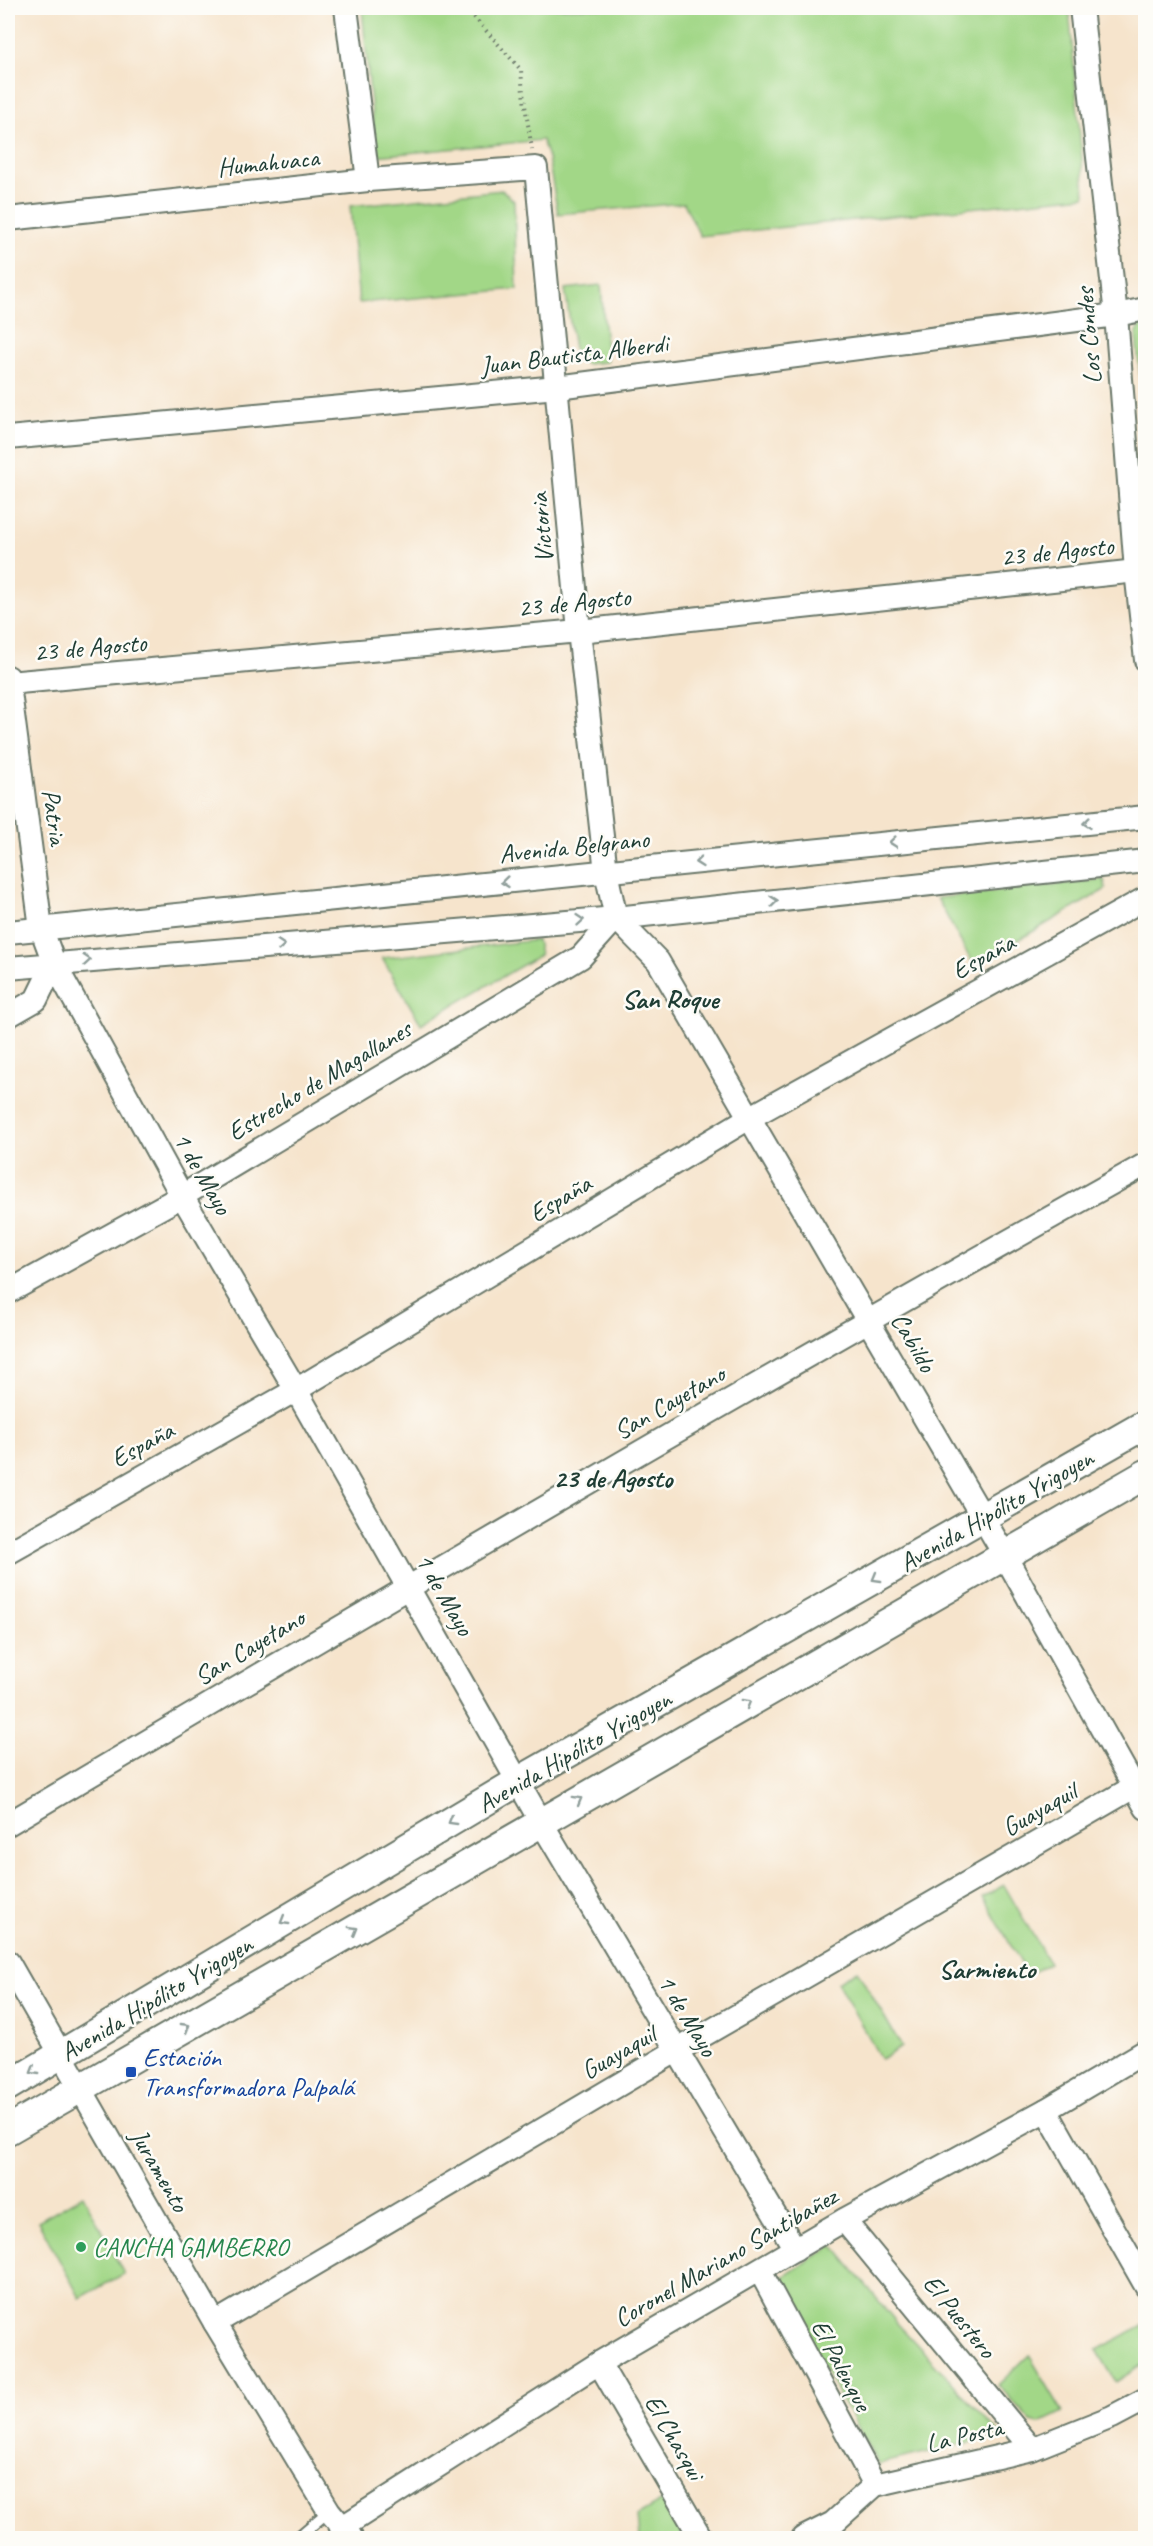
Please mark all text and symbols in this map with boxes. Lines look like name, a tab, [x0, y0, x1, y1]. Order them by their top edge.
street label: Humahuaca	[216, 141, 322, 184]
street label: Los Condes	[1068, 284, 1109, 385]
street label: Juan Bautista Alberdi	[476, 326, 673, 383]
street label: Victoria	[522, 490, 561, 564]
street label: 23 de Agosto	[999, 529, 1117, 574]
street label: 23 de Agosto	[516, 580, 634, 625]
street label: 23 de Agosto	[32, 626, 149, 669]
street label: Patria	[34, 787, 75, 849]
one-way arrow	[1083, 816, 1092, 829]
street label: Avenida Belgrano	[498, 822, 652, 871]
one-way arrow	[889, 836, 898, 848]
one-way arrow	[695, 855, 704, 868]
one-way arrow	[501, 875, 510, 888]
one-way arrow	[769, 895, 779, 908]
one-way arrow	[576, 914, 585, 927]
street label: España	[946, 925, 1022, 987]
one-way arrow	[277, 938, 286, 951]
one-way arrow	[82, 954, 91, 967]
district label: San Roque	[622, 982, 721, 1016]
street label: Estrecho de Magallanes	[221, 1011, 419, 1148]
street label: 1 de Mayo	[166, 1126, 240, 1222]
street label: España	[523, 1166, 599, 1230]
street label: Cabildo	[883, 1306, 945, 1380]
street label: San Cayetano	[608, 1356, 733, 1447]
street label: España	[105, 1413, 181, 1475]
street label: Avenida Hipólito Yrigoyen	[893, 1441, 1100, 1579]
district label: 23 de Agosto	[554, 1461, 675, 1495]
street label: 1 de Mayo	[408, 1547, 482, 1643]
one-way arrow	[872, 1571, 882, 1582]
street label: San Cayetano	[188, 1600, 313, 1693]
street label: Avenida Hipólito Yrigoyen	[471, 1682, 678, 1820]
one-way arrow	[740, 1698, 751, 1710]
street label: Guayaquil	[996, 1773, 1087, 1844]
one-way arrow	[572, 1796, 582, 1808]
one-way arrow	[448, 1814, 458, 1826]
one-way arrow	[280, 1914, 290, 1926]
one-way arrow	[348, 1925, 359, 1937]
street label: Avenida Hipólito Yrigoyen	[54, 1927, 260, 2069]
district label: Sarmiento	[939, 1952, 1038, 1986]
street label: 1 de Mayo	[650, 1968, 726, 2064]
street label: Guayaquil	[575, 2016, 666, 2087]
one-way arrow	[180, 2023, 190, 2034]
place label: Estación Transformadora Palpalá	[143, 2041, 356, 2104]
one-way arrow	[30, 2063, 40, 2075]
marker: Estación Transformadora Palpalá	[124, 2065, 138, 2079]
street label: Juramento	[122, 2121, 197, 2219]
street label: Coronel Mariano Santibañez	[608, 2179, 845, 2335]
place label: CANCHA GAMBERRO	[93, 2231, 291, 2264]
marker: CANCHA GAMBERRO	[74, 2240, 88, 2254]
street label: El Puestero	[916, 2268, 1004, 2366]
street label: El Palenque	[804, 2314, 881, 2419]
street label: El Chasqui	[637, 2389, 714, 2488]
street label: La Posta	[922, 2410, 1008, 2460]

